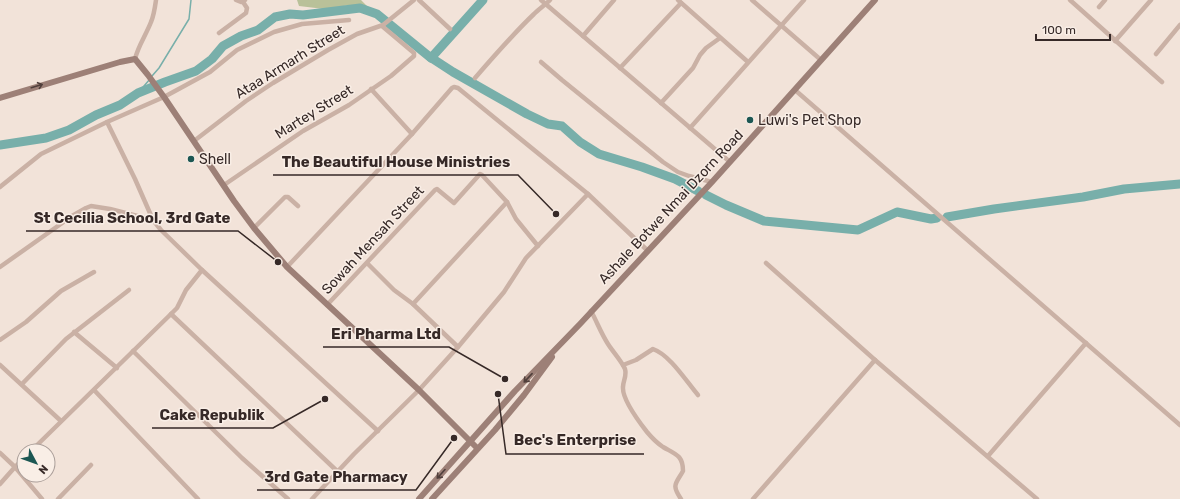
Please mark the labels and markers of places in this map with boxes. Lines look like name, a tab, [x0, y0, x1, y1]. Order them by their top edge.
place label: Luwi's Pet Shop	[758, 112, 861, 129]
marker: Luwi's Pet Shop	[745, 115, 755, 125]
callout: The Beautiful House Ministries	[273, 148, 518, 175]
place label: Shell	[199, 151, 231, 168]
marker: Shell	[186, 154, 196, 164]
callout: St Cecilia School, 3rd Gate	[26, 204, 238, 231]
callout: Eri Pharma Ltd	[323, 320, 449, 347]
callout: Cake Republik	[152, 401, 273, 428]
callout: Bec's Enterprise	[506, 427, 644, 454]
callout: 3rd Gate Pharmacy	[257, 463, 416, 490]

